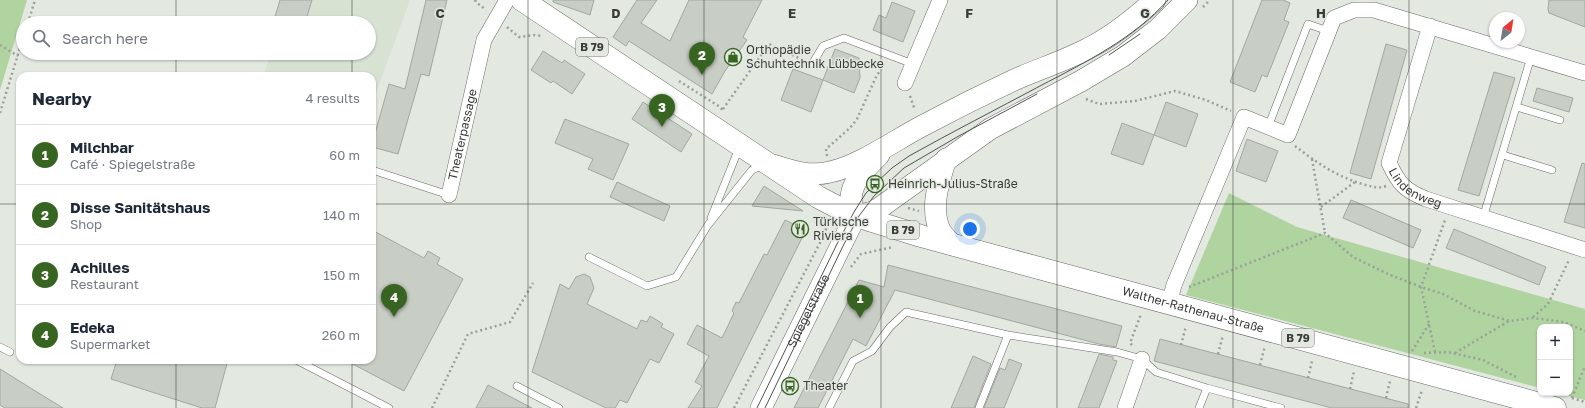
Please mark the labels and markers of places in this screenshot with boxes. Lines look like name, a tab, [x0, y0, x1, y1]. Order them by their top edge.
pin: 2	[689, 42, 715, 75]
place label: Orthopädie Schuhtechnik Lübbecke	[746, 42, 884, 71]
shop icon: Orthopädie Schuhtechnik Lübbecke	[723, 47, 743, 67]
pin: 3	[649, 94, 675, 127]
bus stop icon: Heinrich-Julius-Straße	[865, 174, 885, 194]
place label: Heinrich-Julius-Straße	[888, 176, 1018, 191]
place label: Türkische Riviera	[813, 214, 869, 243]
restaurant icon: Türkische Riviera	[790, 219, 810, 239]
pin: 4	[381, 284, 407, 317]
pin: 1	[847, 285, 873, 318]
bus stop icon: Theater	[780, 376, 800, 396]
place label: Theater	[803, 378, 848, 393]

